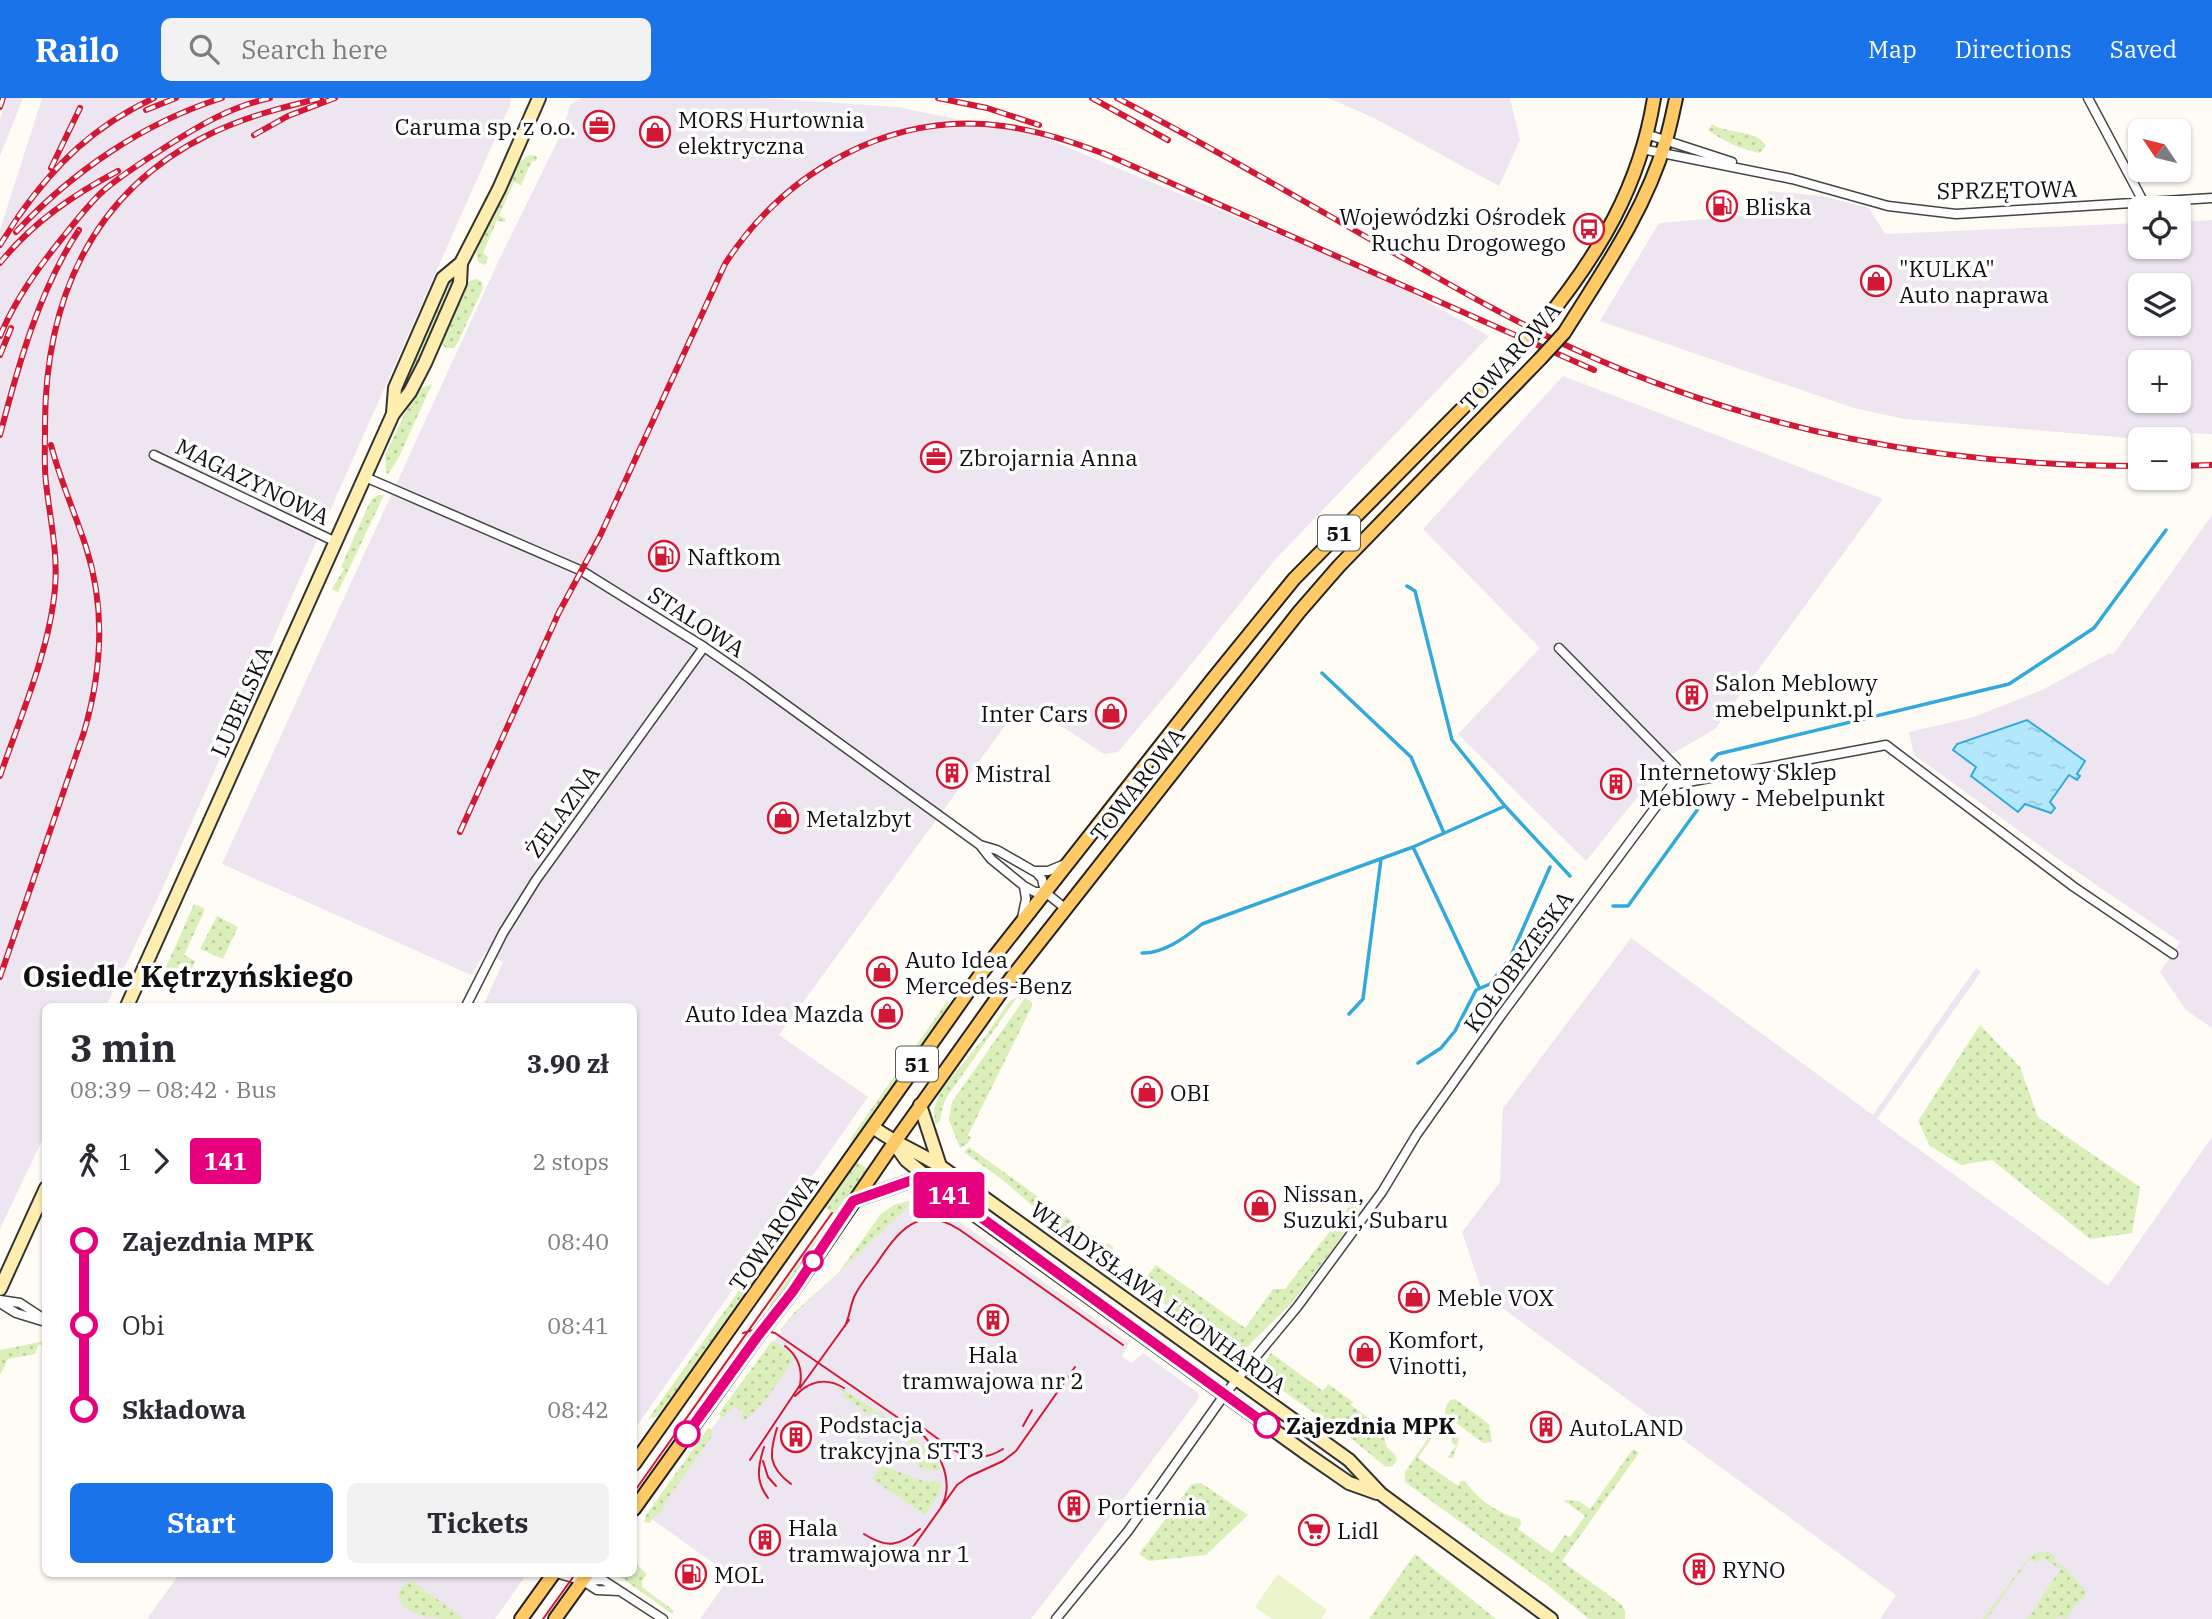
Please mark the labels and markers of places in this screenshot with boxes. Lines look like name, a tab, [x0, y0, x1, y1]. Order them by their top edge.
place label: MORS Hurtownia elektryczna	[678, 104, 865, 160]
office icon: Caruma sp. z o.o.	[582, 109, 616, 143]
place label: Caruma sp. z o.o.	[395, 111, 576, 141]
shop icon: MORS Hurtownia elektryczna	[638, 115, 672, 149]
fuel station icon: Bliska	[1705, 189, 1739, 223]
place label: Bliska	[1745, 191, 1812, 221]
place label: Wojewódzki Ośrodek Ruchu Drogowego	[1339, 201, 1567, 257]
bus stop icon: Wojewódzki Ośrodek Ruchu Drogowego	[1572, 212, 1606, 246]
place label: "KULKA" Auto naprawa	[1899, 253, 2049, 309]
shop icon: "KULKA" Auto naprawa	[1859, 264, 1893, 298]
office icon: Zbrojarnia Anna	[919, 440, 953, 474]
place label: Zbrojarnia Anna	[959, 442, 1138, 472]
fuel station icon: Naftkom	[647, 539, 681, 573]
place label: Naftkom	[687, 541, 781, 571]
place label: Salon Meblowy mebelpunkt.pl	[1715, 667, 1878, 723]
building icon: Salon Meblowy mebelpunkt.pl	[1675, 678, 1709, 712]
shop icon: Inter Cars	[1094, 696, 1128, 730]
place label: Inter Cars	[981, 698, 1088, 728]
building icon: Mistral	[935, 756, 969, 790]
place label: Internetowy Sklep Meblowy - Mebelpunkt	[1639, 756, 1885, 812]
place label: Mistral	[975, 758, 1051, 788]
building icon: Internetowy Sklep Meblowy - Mebelpunkt	[1599, 767, 1633, 801]
shop icon: Metalzbyt	[766, 801, 800, 835]
place label: Metalzbyt	[806, 803, 912, 833]
place label: Auto Idea Mercedes-Benz	[905, 944, 1072, 1000]
shop icon: Auto Idea Mercedes-Benz	[865, 955, 899, 989]
shop icon: Auto Idea Mazda	[870, 996, 904, 1030]
place label: Auto Idea Mazda	[685, 998, 864, 1028]
shop icon: OBI	[1130, 1075, 1164, 1109]
place label: OBI	[1170, 1077, 1210, 1107]
place label: Nissan, Suzuki, Subaru	[1283, 1178, 1448, 1234]
shop icon: Nissan, Suzuki, Subaru	[1243, 1189, 1277, 1223]
unlabelled marker	[803, 1251, 823, 1271]
shop icon: Meble VOX	[1397, 1280, 1431, 1314]
place label: Meble VOX	[1437, 1282, 1554, 1312]
building icon: Hala tramwajowa nr 2	[976, 1303, 1010, 1337]
place label: Komfort, Vinotti,	[1388, 1324, 1484, 1380]
shop icon: Komfort, Vinotti,	[1348, 1335, 1382, 1369]
place label: Hala tramwajowa nr 2	[902, 1339, 1084, 1395]
place label: Podstacja trakcyjna STT3	[819, 1409, 984, 1465]
place label: Zajezdnia MPK	[1286, 1410, 1456, 1440]
building icon: AutoLAND	[1529, 1410, 1563, 1444]
marker: Zajezdnia MPK	[1254, 1412, 1280, 1438]
place label: AutoLAND	[1569, 1412, 1683, 1442]
building icon: Podstacja trakcyjna STT3	[779, 1420, 813, 1454]
unlabelled marker	[674, 1421, 700, 1447]
building icon: Portiernia	[1057, 1489, 1091, 1523]
place label: Portiernia	[1097, 1491, 1207, 1521]
place label: Hala tramwajowa nr 1	[788, 1512, 970, 1568]
supermarket icon: Lidl	[1297, 1513, 1331, 1547]
place label: Lidl	[1337, 1515, 1379, 1545]
building icon: Hala tramwajowa nr 1	[748, 1523, 782, 1557]
building icon: RYNO	[1682, 1552, 1716, 1586]
place label: RYNO	[1722, 1554, 1786, 1584]
fuel station icon: MOL	[674, 1557, 708, 1591]
place label: MOL	[714, 1559, 764, 1589]

